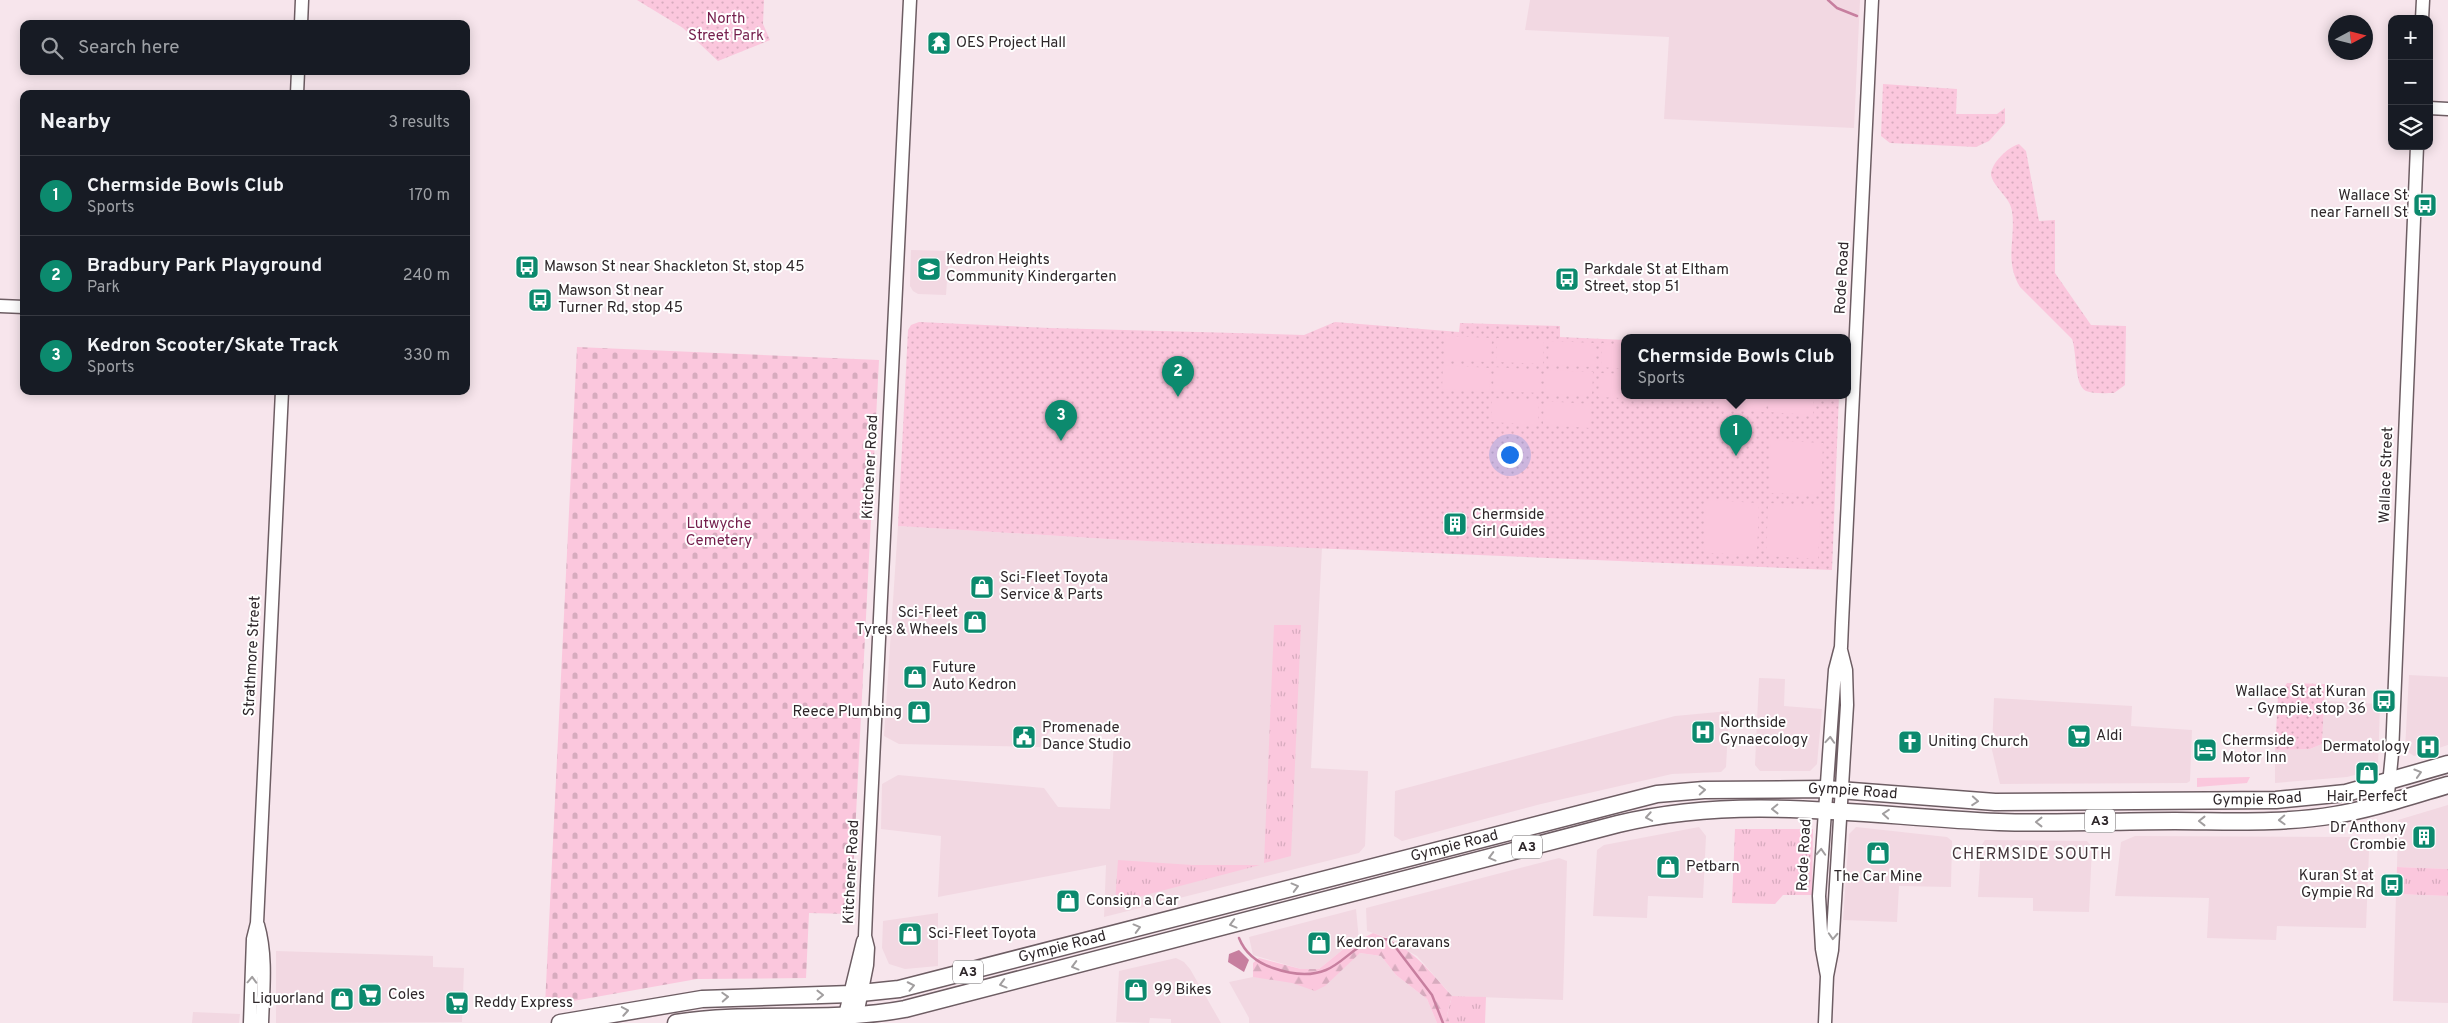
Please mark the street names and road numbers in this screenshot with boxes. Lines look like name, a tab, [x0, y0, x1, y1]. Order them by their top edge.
street label: Rode Road	[1832, 241, 1854, 315]
street label: Kitchener Road	[859, 414, 883, 520]
street label: Wallace Street	[2376, 426, 2398, 524]
street label: Strathmore Street	[240, 595, 266, 717]
street label: Gympie Road	[1808, 779, 1898, 804]
street label: Gympie Road	[2212, 788, 2303, 810]
road number: A3	[2085, 809, 2115, 832]
street label: Rode Road	[1794, 818, 1816, 892]
street label: Kitchener Road	[840, 819, 864, 925]
street label: Gympie Road	[1409, 826, 1500, 866]
road number: A3	[1512, 836, 1542, 859]
street label: Gympie Road	[1017, 927, 1108, 967]
road number: A3	[953, 960, 983, 984]

